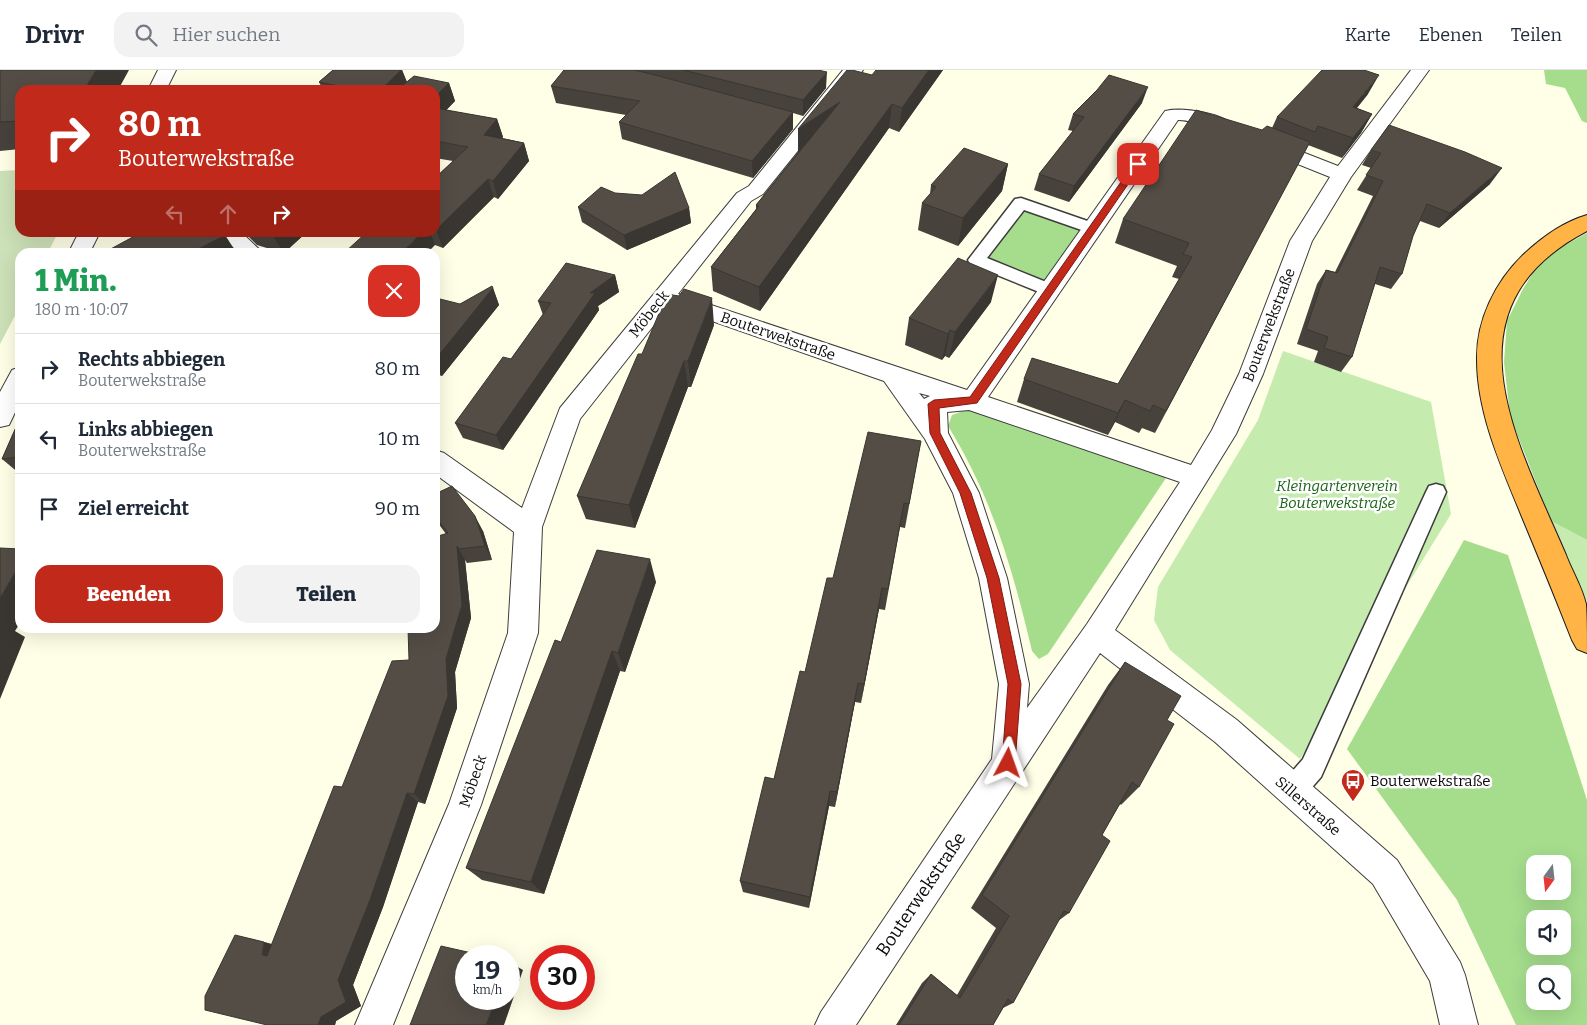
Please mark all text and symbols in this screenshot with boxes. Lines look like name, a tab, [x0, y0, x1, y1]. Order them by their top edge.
search box	[114, 12, 464, 57]
text: Drivr	[25, 21, 84, 49]
icon: search	[132, 21, 160, 49]
text: Hier suchen	[172, 23, 280, 46]
text: Karte	[1345, 24, 1391, 46]
text: Ebenen	[1419, 24, 1483, 46]
text: Teilen	[1511, 24, 1562, 46]
text: 80 m	[118, 103, 201, 145]
icon: right	[35, 105, 100, 170]
pin	[1117, 143, 1159, 185]
text: Bouterwekstraße	[118, 145, 295, 172]
icon: arrive	[1124, 150, 1152, 178]
icon: left	[161, 200, 189, 228]
icon: ahead	[214, 200, 242, 228]
icon: right	[267, 200, 295, 228]
text: 1 Min.	[35, 263, 116, 299]
button: close	[368, 265, 420, 317]
street label: Bouterwekstraße	[1239, 266, 1299, 384]
street label: Möbeck	[625, 287, 673, 341]
text: 180 m · 10:07	[35, 300, 128, 319]
street label: Bouterwekstraße	[718, 308, 838, 364]
text: Rechts abbiegen	[78, 348, 225, 371]
icon: right	[35, 355, 63, 383]
text: 80 m	[374, 357, 420, 380]
text: Bouterwekstraße	[78, 371, 206, 390]
text: Links abbiegen	[78, 418, 213, 441]
icon: left	[35, 425, 63, 453]
text: 10 m	[378, 427, 420, 450]
text: Bouterwekstraße	[78, 441, 206, 460]
park label: Kleingartenverein Bouterwekstraße	[1276, 477, 1398, 512]
icon: arrive	[35, 495, 63, 523]
text: Ziel erreicht	[78, 497, 189, 520]
text: 90 m	[375, 497, 420, 520]
button: Beenden	[35, 565, 223, 623]
button: Teilen	[233, 565, 420, 623]
position arrow	[981, 736, 1033, 788]
street label: Möbeck	[456, 752, 491, 810]
bus stop icon: Bouterwekstraße	[1340, 768, 1366, 802]
place label: Bouterwekstraße	[1370, 772, 1490, 790]
street label: Sillerstraße	[1272, 773, 1344, 839]
street label: Bouterwekstraße	[872, 828, 970, 960]
north arrow	[1526, 855, 1571, 900]
map controls	[1526, 855, 1571, 1010]
button: sound	[1526, 910, 1571, 955]
speed limit sign: 30	[530, 945, 595, 1010]
text: 19	[475, 956, 500, 986]
button: search	[1526, 965, 1571, 1010]
text: km/h	[473, 983, 502, 997]

